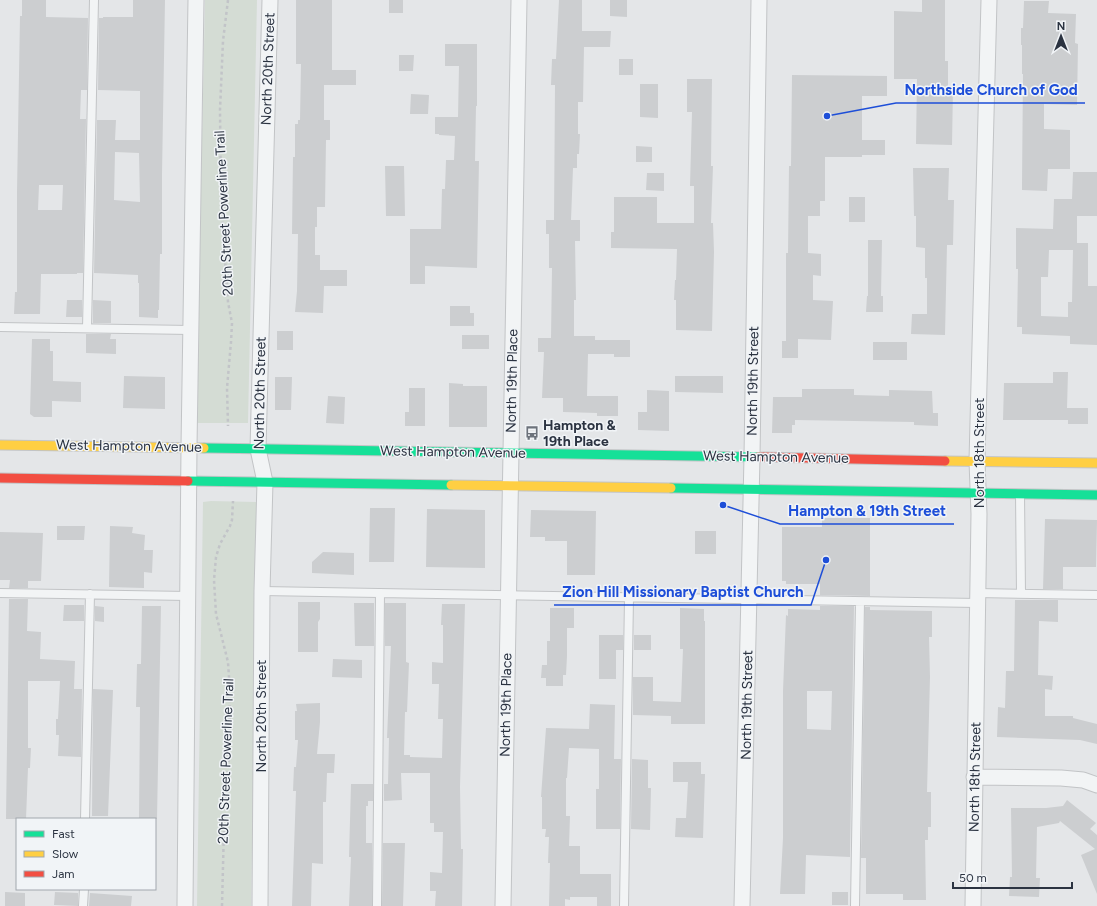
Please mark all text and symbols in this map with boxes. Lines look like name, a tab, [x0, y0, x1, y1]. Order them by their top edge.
street label: North 20th Street	[258, 12, 278, 126]
north arrow	[1041, 16, 1081, 56]
text: N	[1057, 20, 1065, 33]
callout: Northside Church of God	[896, 76, 1085, 103]
text: Northside Church of God	[904, 81, 1078, 99]
street label: 20th Street Powerline Trail	[211, 130, 237, 296]
street label: North 19th Street	[744, 326, 762, 436]
street label: North 19th Place	[503, 328, 521, 433]
street label: North 20th Street	[251, 336, 269, 450]
street label: North 18th Street	[971, 398, 988, 508]
place label: Hampton & 19th Place	[543, 417, 617, 450]
bus stop icon: Hampton & 19th Place	[524, 425, 540, 441]
street label: West Hampton Avenue	[56, 436, 202, 456]
street label: West Hampton Avenue	[380, 442, 526, 462]
street label: West Hampton Avenue	[703, 447, 849, 467]
callout: Hampton & 19th Street	[780, 497, 954, 524]
text: Hampton & 19th Street	[788, 502, 946, 520]
callout: Zion Hill Missionary Baptist Church	[554, 578, 811, 605]
text: Zion Hill Missionary Baptist Church	[562, 583, 804, 601]
street label: North 19th Street	[738, 650, 756, 760]
street label: North 19th Place	[497, 652, 515, 757]
street label: North 20th Street	[253, 660, 270, 772]
street label: 20th Street Powerline Trail	[215, 678, 237, 844]
street label: North 18th Street	[966, 722, 984, 832]
legend	[16, 818, 156, 890]
text: Fast	[52, 827, 75, 841]
text: Slow	[52, 847, 79, 861]
scale bar	[953, 864, 1072, 890]
text: Jam	[52, 867, 75, 881]
text: 50 m	[959, 871, 987, 885]

